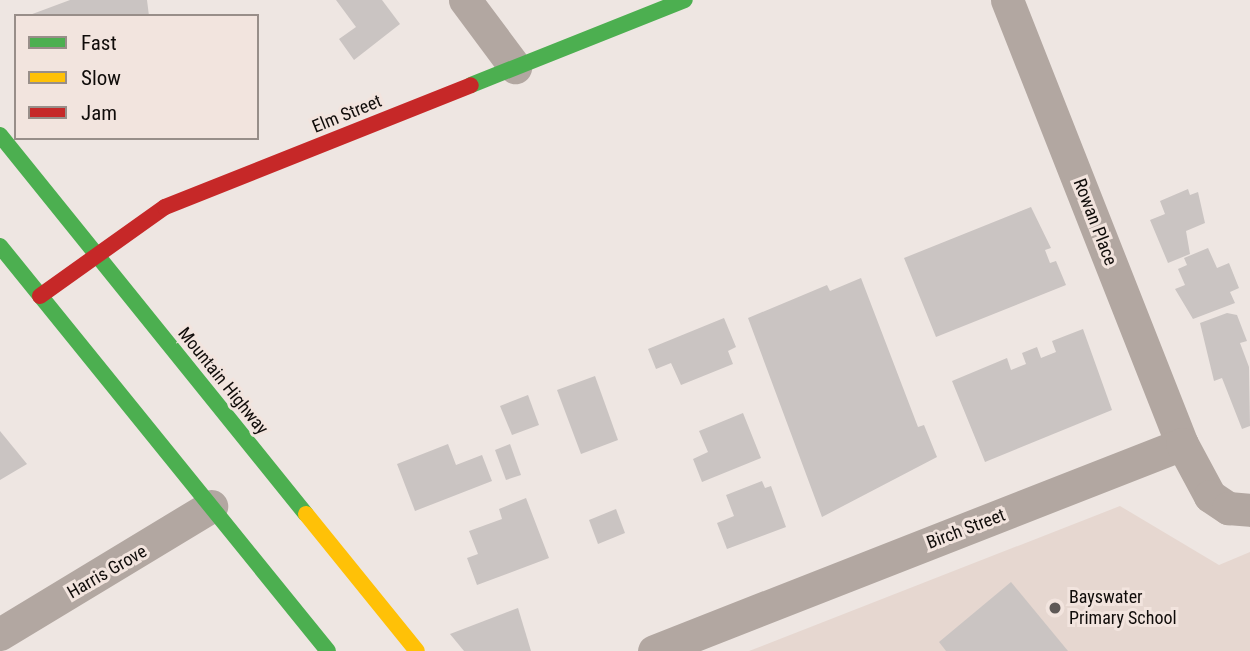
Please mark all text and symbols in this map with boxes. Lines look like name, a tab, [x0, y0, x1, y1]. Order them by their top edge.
legend	[14, 14, 259, 140]
text: Fast	[81, 31, 117, 55]
text: Slow	[81, 66, 121, 90]
street label: Elm Street	[309, 90, 385, 138]
text: Jam	[81, 101, 117, 125]
street label: Rowan Place	[1069, 176, 1121, 268]
street label: Mountain Highway	[173, 323, 273, 439]
street label: Birch Street	[924, 504, 1008, 554]
street label: Harris Grove	[63, 541, 151, 603]
place label: Bayswater Primary School	[1069, 587, 1177, 630]
marker: Bayswater Primary School	[1047, 600, 1063, 616]

